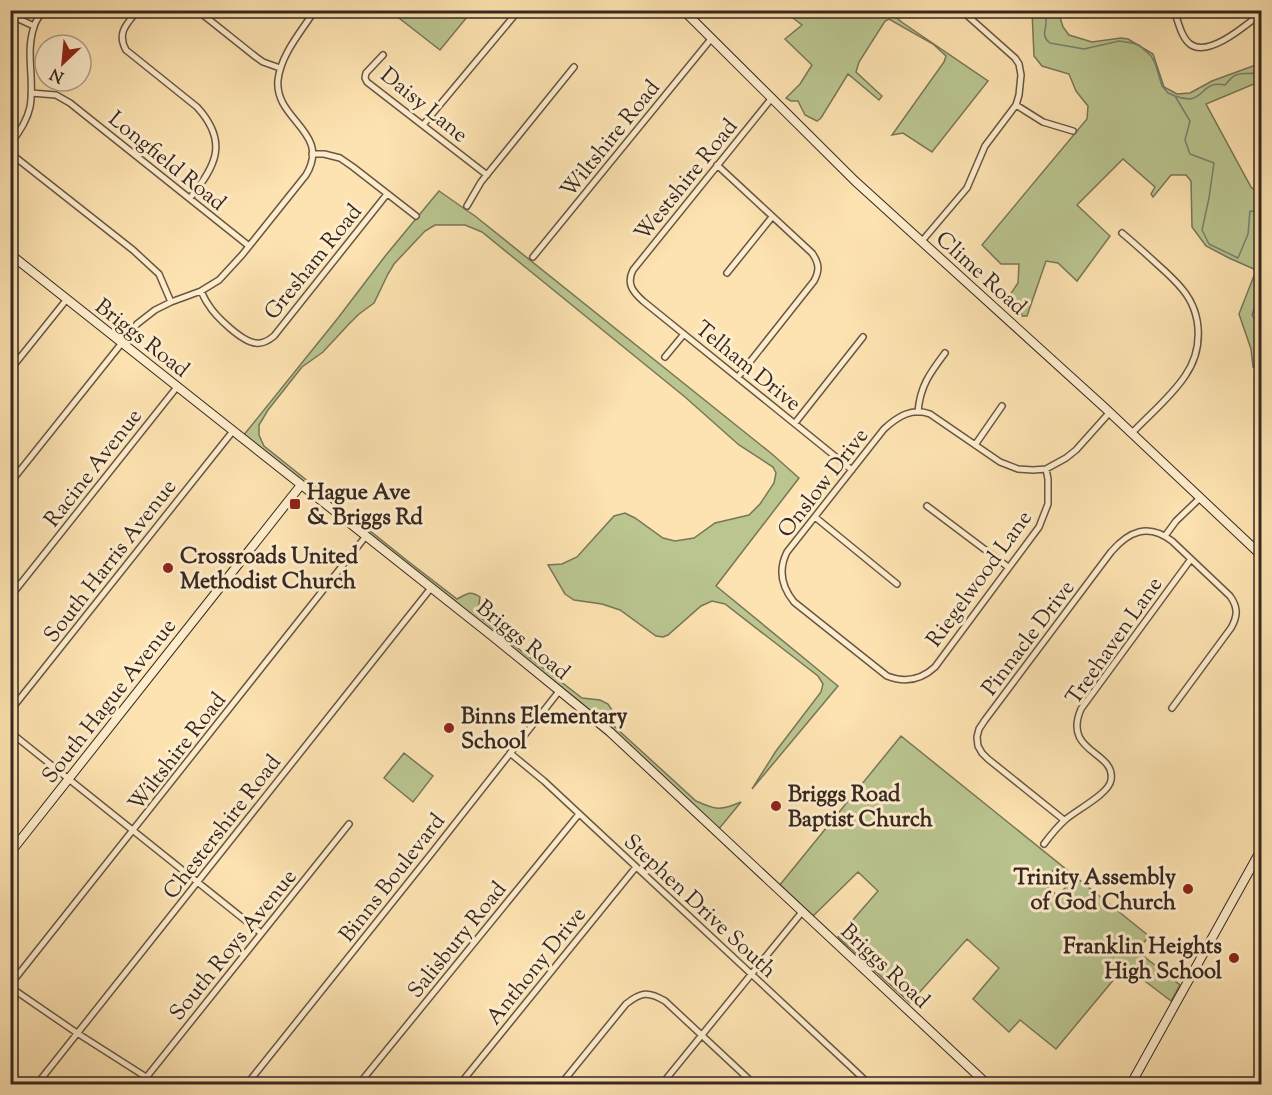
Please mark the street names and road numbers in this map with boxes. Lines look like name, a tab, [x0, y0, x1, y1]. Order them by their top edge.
street label: Daisy Lane	[372, 61, 474, 152]
street label: Wiltshire Road	[554, 74, 669, 206]
street label: Longfield Road	[100, 105, 232, 220]
street label: Westshire Road	[628, 113, 747, 249]
street label: Gresham Road	[258, 198, 371, 328]
street label: Clime Road	[927, 225, 1033, 324]
street label: Briggs Road	[87, 292, 195, 387]
street label: Telham Drive	[687, 314, 807, 420]
street label: Racine Avenue	[38, 403, 151, 535]
street label: Onslow Drive	[771, 422, 878, 546]
street label: South Harris Avenue	[37, 473, 185, 650]
street label: Riegelwood Lane	[920, 505, 1041, 655]
street label: Treehaven Lane	[1059, 571, 1172, 712]
street label: Pinnacle Drive	[975, 574, 1084, 703]
street label: Briggs Road	[468, 594, 576, 689]
street label: South Hague Avenue	[36, 612, 185, 791]
street label: Wiltshire Road	[122, 687, 235, 819]
street label: Chestershire Road	[157, 749, 290, 907]
street label: Binns Boulevard	[333, 808, 454, 950]
street label: Stephen Drive South	[615, 828, 783, 987]
street label: South Roys Avenue	[163, 863, 306, 1029]
street label: Salisbury Road	[401, 876, 515, 1006]
street label: Anthony Drive	[480, 901, 595, 1033]
street label: Briggs Road	[832, 917, 936, 1017]

